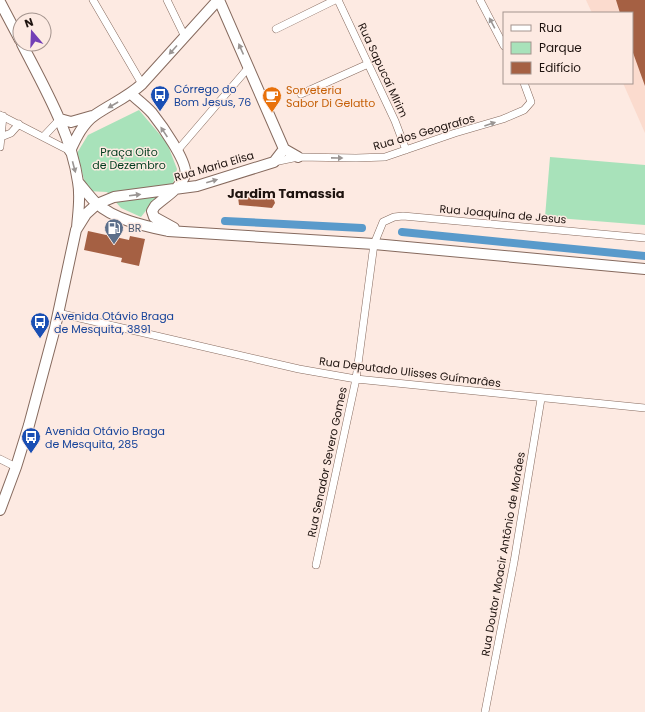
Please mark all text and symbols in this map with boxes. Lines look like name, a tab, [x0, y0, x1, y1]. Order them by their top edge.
north arrow	[12, 12, 52, 52]
legend	[503, 12, 633, 84]
text: N	[22, 14, 35, 31]
one-way arrow	[489, 17, 495, 29]
text: Rua	[539, 19, 562, 36]
street label: Rua Sapucaí MIrim	[354, 20, 412, 120]
text: Parque	[539, 39, 582, 56]
one-way arrow	[238, 43, 244, 54]
one-way arrow	[169, 45, 178, 55]
text: Edifício	[539, 59, 581, 76]
place label: Córrego do Bom Jesus, 76	[174, 81, 251, 110]
place label: Sorveteria Sabor Di Gelatto	[286, 82, 375, 111]
bus stop icon: Córrego do Bom Jesus, 76	[149, 84, 171, 112]
cafe icon: Sorveteria Sabor Di Gelatto	[261, 85, 283, 113]
one-way arrow	[107, 102, 119, 109]
street label: Rua dos Geografos	[371, 110, 477, 154]
one-way arrow	[484, 120, 496, 126]
one-way arrow	[161, 126, 168, 138]
park label: Praça Oito de Dezembro	[92, 144, 166, 173]
street label: Rua Maria Elisa	[172, 147, 256, 185]
one-way arrow	[331, 155, 344, 161]
one-way arrow	[71, 161, 77, 173]
one-way arrow	[207, 178, 219, 184]
district label: Jardim Tamassia	[227, 184, 345, 203]
one-way arrow	[129, 192, 141, 198]
street label: Rua Joaquina de Jesus	[439, 200, 567, 228]
fuel station icon: BR	[103, 217, 125, 245]
place label: BR	[128, 220, 142, 236]
place label: Avenida Otávio Braga de Mesquita, 3891	[54, 308, 174, 337]
bus stop icon: Avenida Otávio Braga de Mesquita, 3891	[29, 311, 51, 339]
street label: Rua Deputado Ulisses Guímarâes	[318, 353, 502, 391]
street label: Rua Senador Severo Gomes	[303, 385, 351, 539]
place label: Avenida Otávio Braga de Mesquita, 285	[45, 423, 165, 452]
bus stop icon: Avenida Otávio Braga de Mesquita, 285	[20, 426, 42, 454]
street label: Rua Doutor Moacir Antônio de Morâes	[477, 450, 529, 658]

